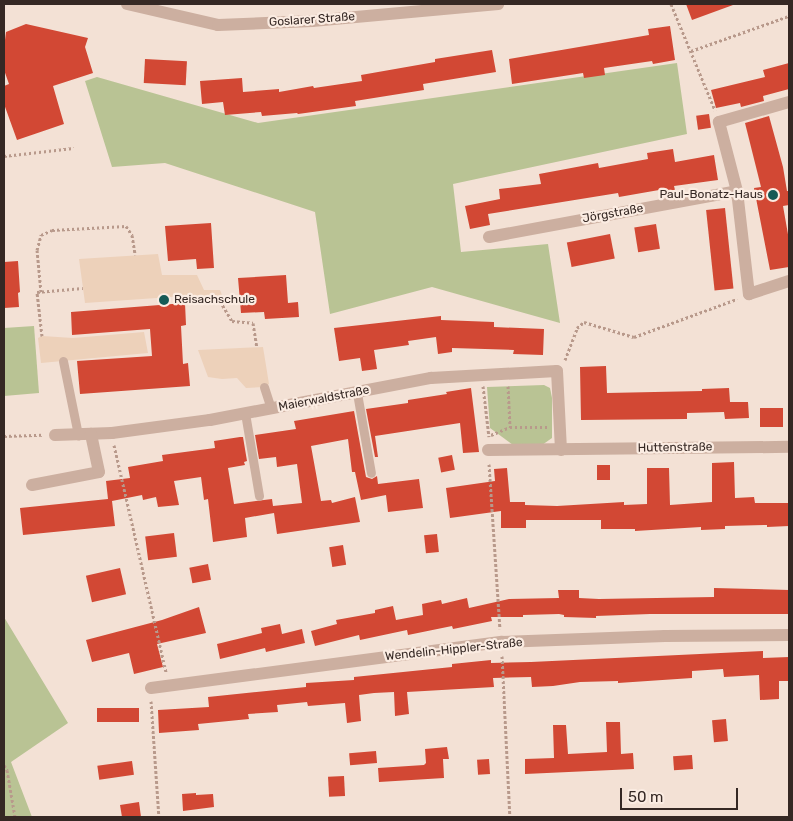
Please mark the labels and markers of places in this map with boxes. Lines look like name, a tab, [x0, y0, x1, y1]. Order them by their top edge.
place label: Paul-Bonatz-Haus	[659, 188, 763, 202]
marker: Paul-Bonatz-Haus	[767, 189, 779, 201]
place label: Reisachschule	[174, 293, 255, 307]
marker: Reisachschule	[158, 294, 170, 306]

